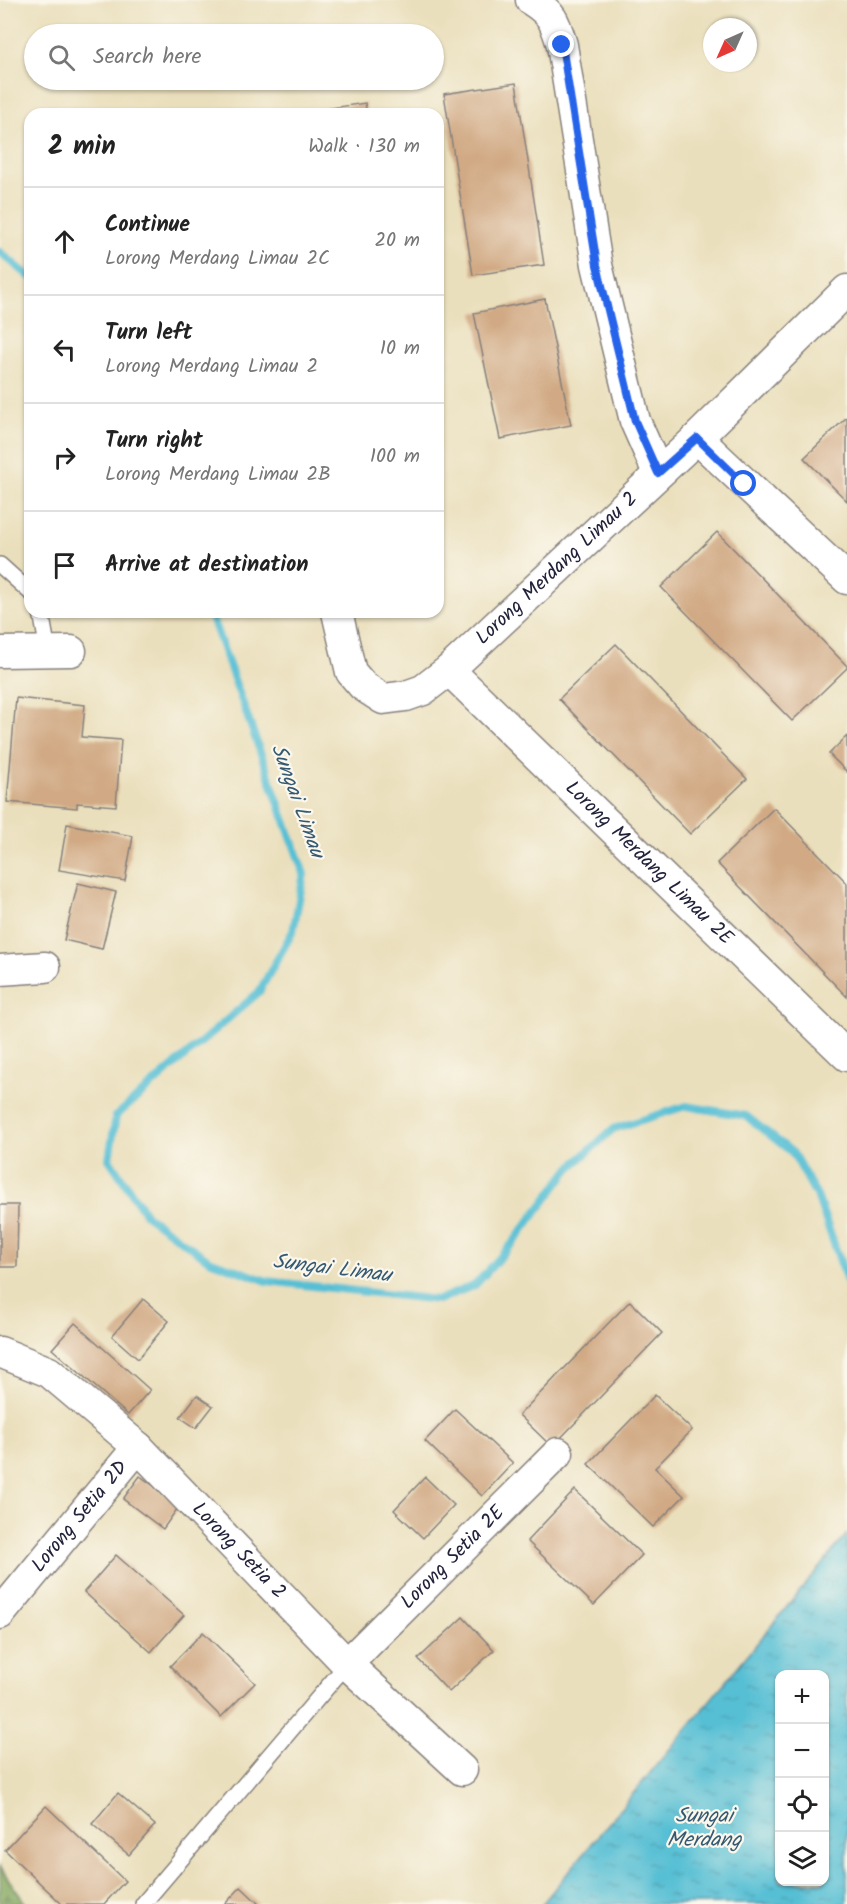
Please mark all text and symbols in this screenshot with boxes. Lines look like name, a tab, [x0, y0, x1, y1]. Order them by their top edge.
north arrow	[703, 18, 757, 72]
search box	[24, 24, 444, 90]
route end	[548, 31, 574, 57]
text: Search here	[93, 40, 201, 75]
icon: search	[45, 41, 78, 74]
text: 2 min	[48, 126, 116, 168]
text: Walk · 130 m	[308, 131, 420, 163]
text: Continue	[105, 208, 190, 243]
icon: ahead	[48, 225, 81, 258]
text: 20 m	[374, 225, 420, 257]
text: Lorong Merdang Limau 2C	[105, 243, 330, 275]
text: Turn left	[105, 316, 192, 351]
icon: left	[48, 333, 81, 366]
text: 10 m	[380, 333, 420, 365]
text: Lorong Merdang Limau 2	[105, 351, 318, 383]
text: Turn right	[105, 424, 203, 459]
icon: right	[48, 441, 81, 474]
text: 100 m	[370, 441, 420, 473]
text: Lorong Merdang Limau 2B	[105, 459, 331, 491]
route start	[730, 470, 756, 496]
street label: Lorong Merdang Limau 2	[468, 484, 646, 653]
text: Arrive at destination	[105, 548, 308, 583]
icon: arrive	[48, 549, 81, 582]
water label: Sungai Limau	[261, 740, 334, 865]
street label: Lorong Merdang Limau 2E	[557, 774, 741, 954]
water label: Sungai Limau	[271, 1245, 396, 1293]
street label: Lorong Setia 2D	[24, 1453, 137, 1580]
street label: Lorong Setia 2	[183, 1495, 293, 1607]
street label: Lorong Setia 2E	[393, 1497, 514, 1618]
map controls	[775, 1670, 829, 1886]
button: +	[775, 1670, 829, 1724]
button: −	[775, 1724, 829, 1778]
button: locate	[775, 1778, 829, 1832]
water label: Sungai Merdang	[667, 1800, 742, 1857]
button: layers	[775, 1832, 829, 1886]

